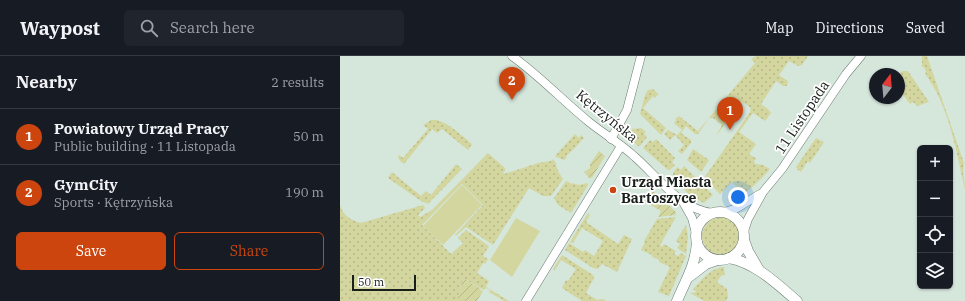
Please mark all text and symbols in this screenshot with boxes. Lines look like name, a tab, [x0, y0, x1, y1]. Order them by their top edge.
search box	[124, 10, 404, 46]
text: Waypost	[20, 16, 100, 40]
icon: search	[138, 17, 160, 39]
text: Search here	[170, 18, 254, 37]
text: Map	[765, 19, 794, 37]
text: Directions	[816, 19, 884, 37]
text: Saved	[906, 19, 945, 37]
pin: 2	[499, 67, 525, 100]
north arrow	[869, 68, 905, 104]
text: Nearby	[16, 71, 77, 93]
text: 2 results	[271, 74, 324, 91]
street label: 11 Listopada	[771, 76, 833, 157]
street label: Kętrzyńska	[572, 86, 642, 147]
pin: 1	[717, 97, 743, 130]
text: Powiatowy Urząd Pracy	[54, 119, 229, 138]
text: 1	[25, 128, 33, 145]
text: 50 m	[293, 128, 324, 145]
text: Public building · 11 Listopada	[54, 138, 236, 155]
map controls	[917, 145, 953, 289]
button: +	[917, 145, 953, 181]
place label: Urząd Miasta Bartoszyce	[621, 173, 712, 207]
text: GymCity	[54, 175, 118, 194]
button: −	[917, 181, 953, 217]
text: 2	[25, 184, 33, 201]
text: 190 m	[285, 184, 324, 201]
marker: Urząd Miasta Bartoszyce	[608, 185, 618, 195]
your location	[728, 187, 748, 207]
text: Sports · Kętrzyńska	[54, 194, 173, 211]
button: locate	[917, 217, 953, 253]
button: Save	[16, 232, 166, 270]
button: Share	[174, 232, 324, 270]
button: layers	[917, 253, 953, 289]
scale bar	[352, 273, 416, 292]
text: 50 m	[358, 275, 384, 289]

